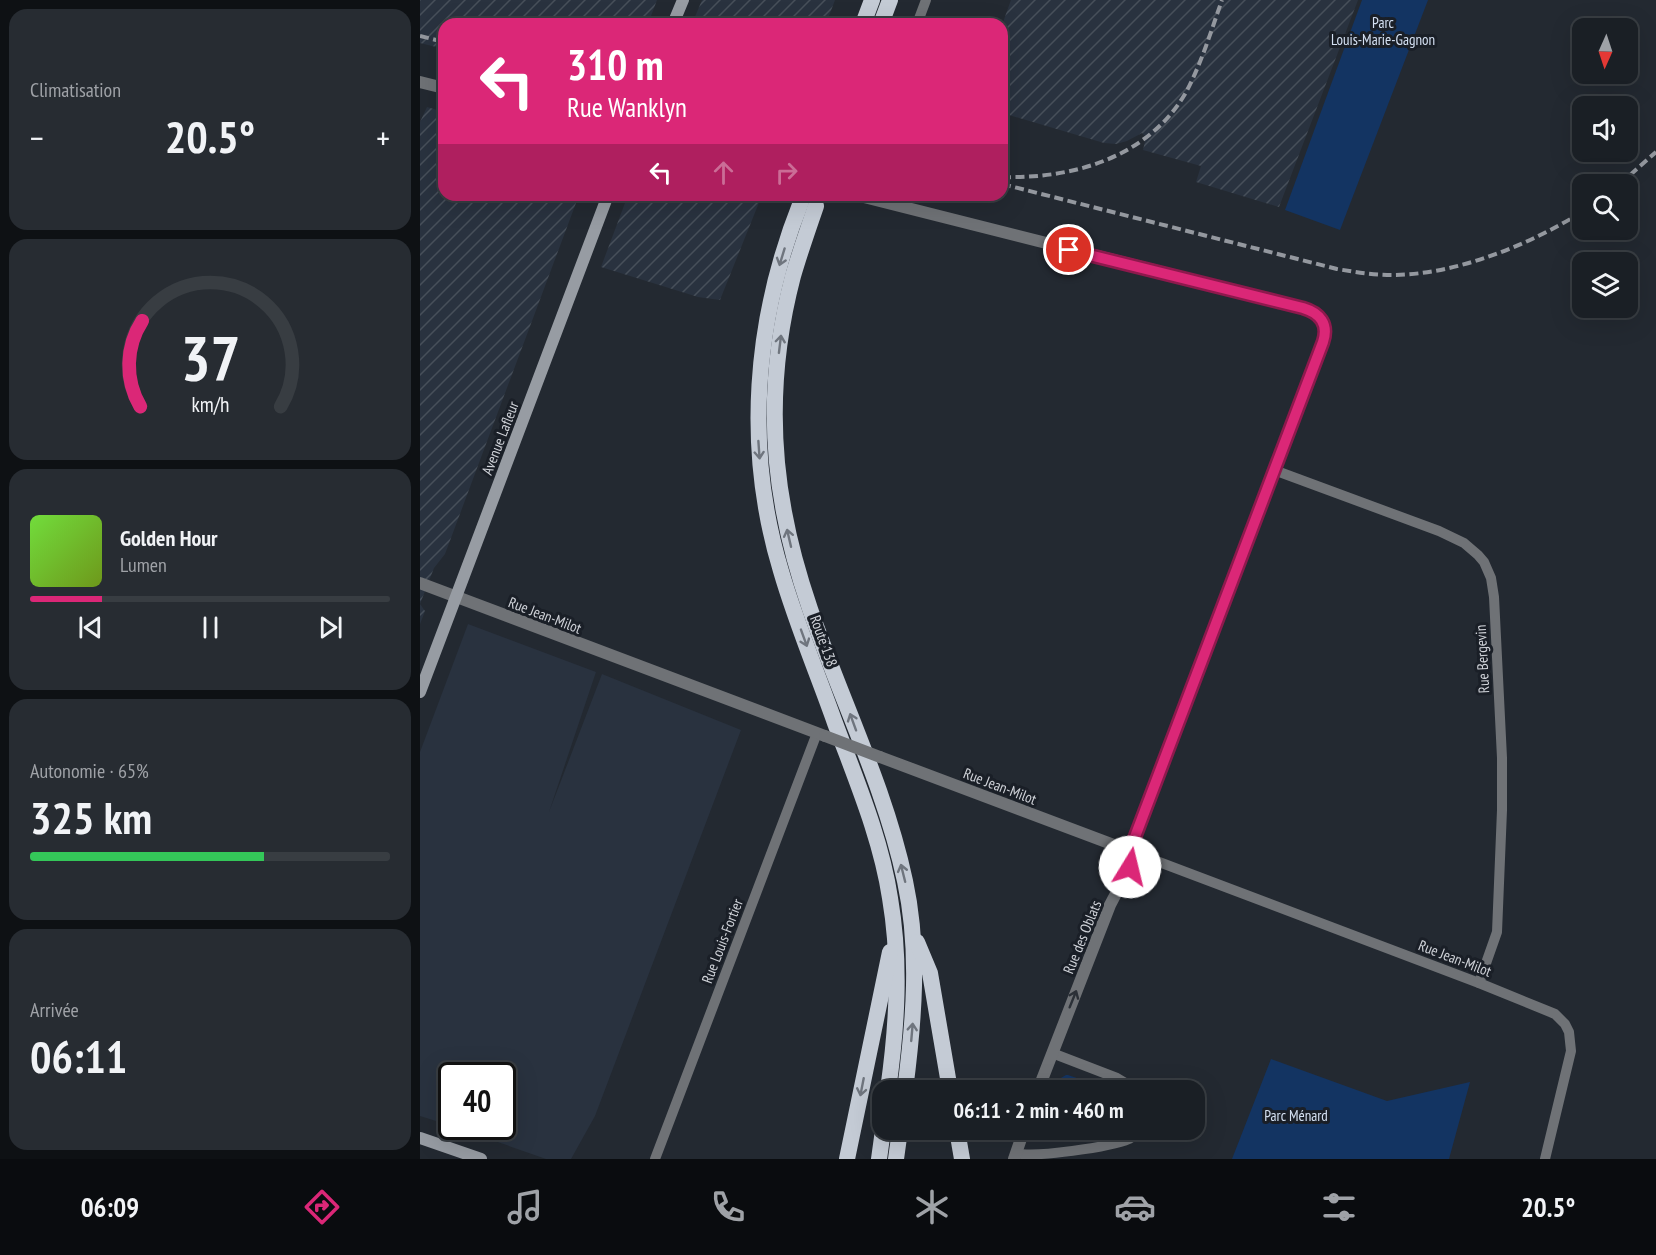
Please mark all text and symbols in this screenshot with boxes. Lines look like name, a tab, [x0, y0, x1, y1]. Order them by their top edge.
park label: Parc Louis-Marie-Gagnon	[1331, 13, 1435, 49]
north arrow	[1572, 18, 1638, 84]
map controls	[1572, 18, 1638, 318]
text: 310 m	[567, 37, 664, 92]
icon: left	[468, 42, 546, 120]
text: Climatisation	[30, 77, 121, 103]
text: Rue Wanklyn	[567, 90, 687, 124]
button: sound	[1572, 96, 1638, 162]
text: 20.5°	[165, 107, 255, 165]
text: −	[30, 116, 44, 159]
text: +	[376, 116, 390, 159]
icon: left	[644, 156, 677, 189]
icon: ahead	[707, 156, 740, 189]
icon: right	[770, 156, 803, 189]
button: search	[1572, 174, 1638, 240]
pin	[1043, 224, 1094, 275]
icon: arrive	[1052, 233, 1085, 266]
one-way arrow	[775, 247, 786, 266]
button: layers	[1572, 252, 1638, 318]
text: 37	[180, 317, 240, 398]
one-way arrow	[774, 335, 785, 354]
text: km/h	[191, 390, 229, 418]
street label: Avenue Lafleur	[477, 398, 523, 477]
one-way arrow	[754, 439, 765, 459]
text: Golden Hour	[120, 524, 218, 552]
one-way arrow	[783, 528, 795, 547]
text: Lumen	[120, 552, 167, 578]
street label: Rue Jean-Milot	[506, 592, 584, 638]
icon: previous	[74, 611, 107, 644]
icon: pause	[194, 611, 227, 644]
icon: next	[314, 611, 347, 644]
street label: Route 138	[806, 613, 842, 669]
street label: Rue Bergevin	[1471, 624, 1493, 694]
one-way arrow	[800, 628, 811, 647]
one-way arrow	[846, 713, 857, 732]
text: Autonomie · 65%	[30, 758, 149, 784]
street label: Rue Jean-Milot	[961, 763, 1039, 809]
text: 325 km	[30, 788, 152, 846]
position arrow	[1098, 835, 1162, 899]
one-way arrow	[897, 864, 909, 883]
street label: Rue Louis-Fortier	[697, 895, 747, 986]
street label: Rue des Oblats	[1059, 898, 1105, 976]
street label: Rue Jean-Milot	[1416, 935, 1494, 981]
one-way arrow	[1068, 990, 1079, 1008]
text: Arrivée	[30, 997, 79, 1023]
one-way arrow	[907, 1023, 918, 1043]
text: 06:11	[30, 1027, 127, 1085]
speed limit sign: 40	[438, 1062, 516, 1140]
one-way arrow	[856, 1077, 867, 1096]
text: 06:11 · 2 min · 460 m	[953, 1096, 1124, 1124]
park label: Parc Ménard	[1264, 1106, 1328, 1125]
icon: directions	[301, 1186, 343, 1228]
icon: music	[504, 1186, 546, 1228]
icon: phone	[707, 1186, 749, 1228]
icon: climate	[911, 1186, 953, 1228]
icon: car	[1114, 1186, 1156, 1228]
icon: filters	[1318, 1186, 1360, 1228]
text: 06:09	[81, 1190, 139, 1224]
text: 20.5°	[1521, 1190, 1575, 1224]

